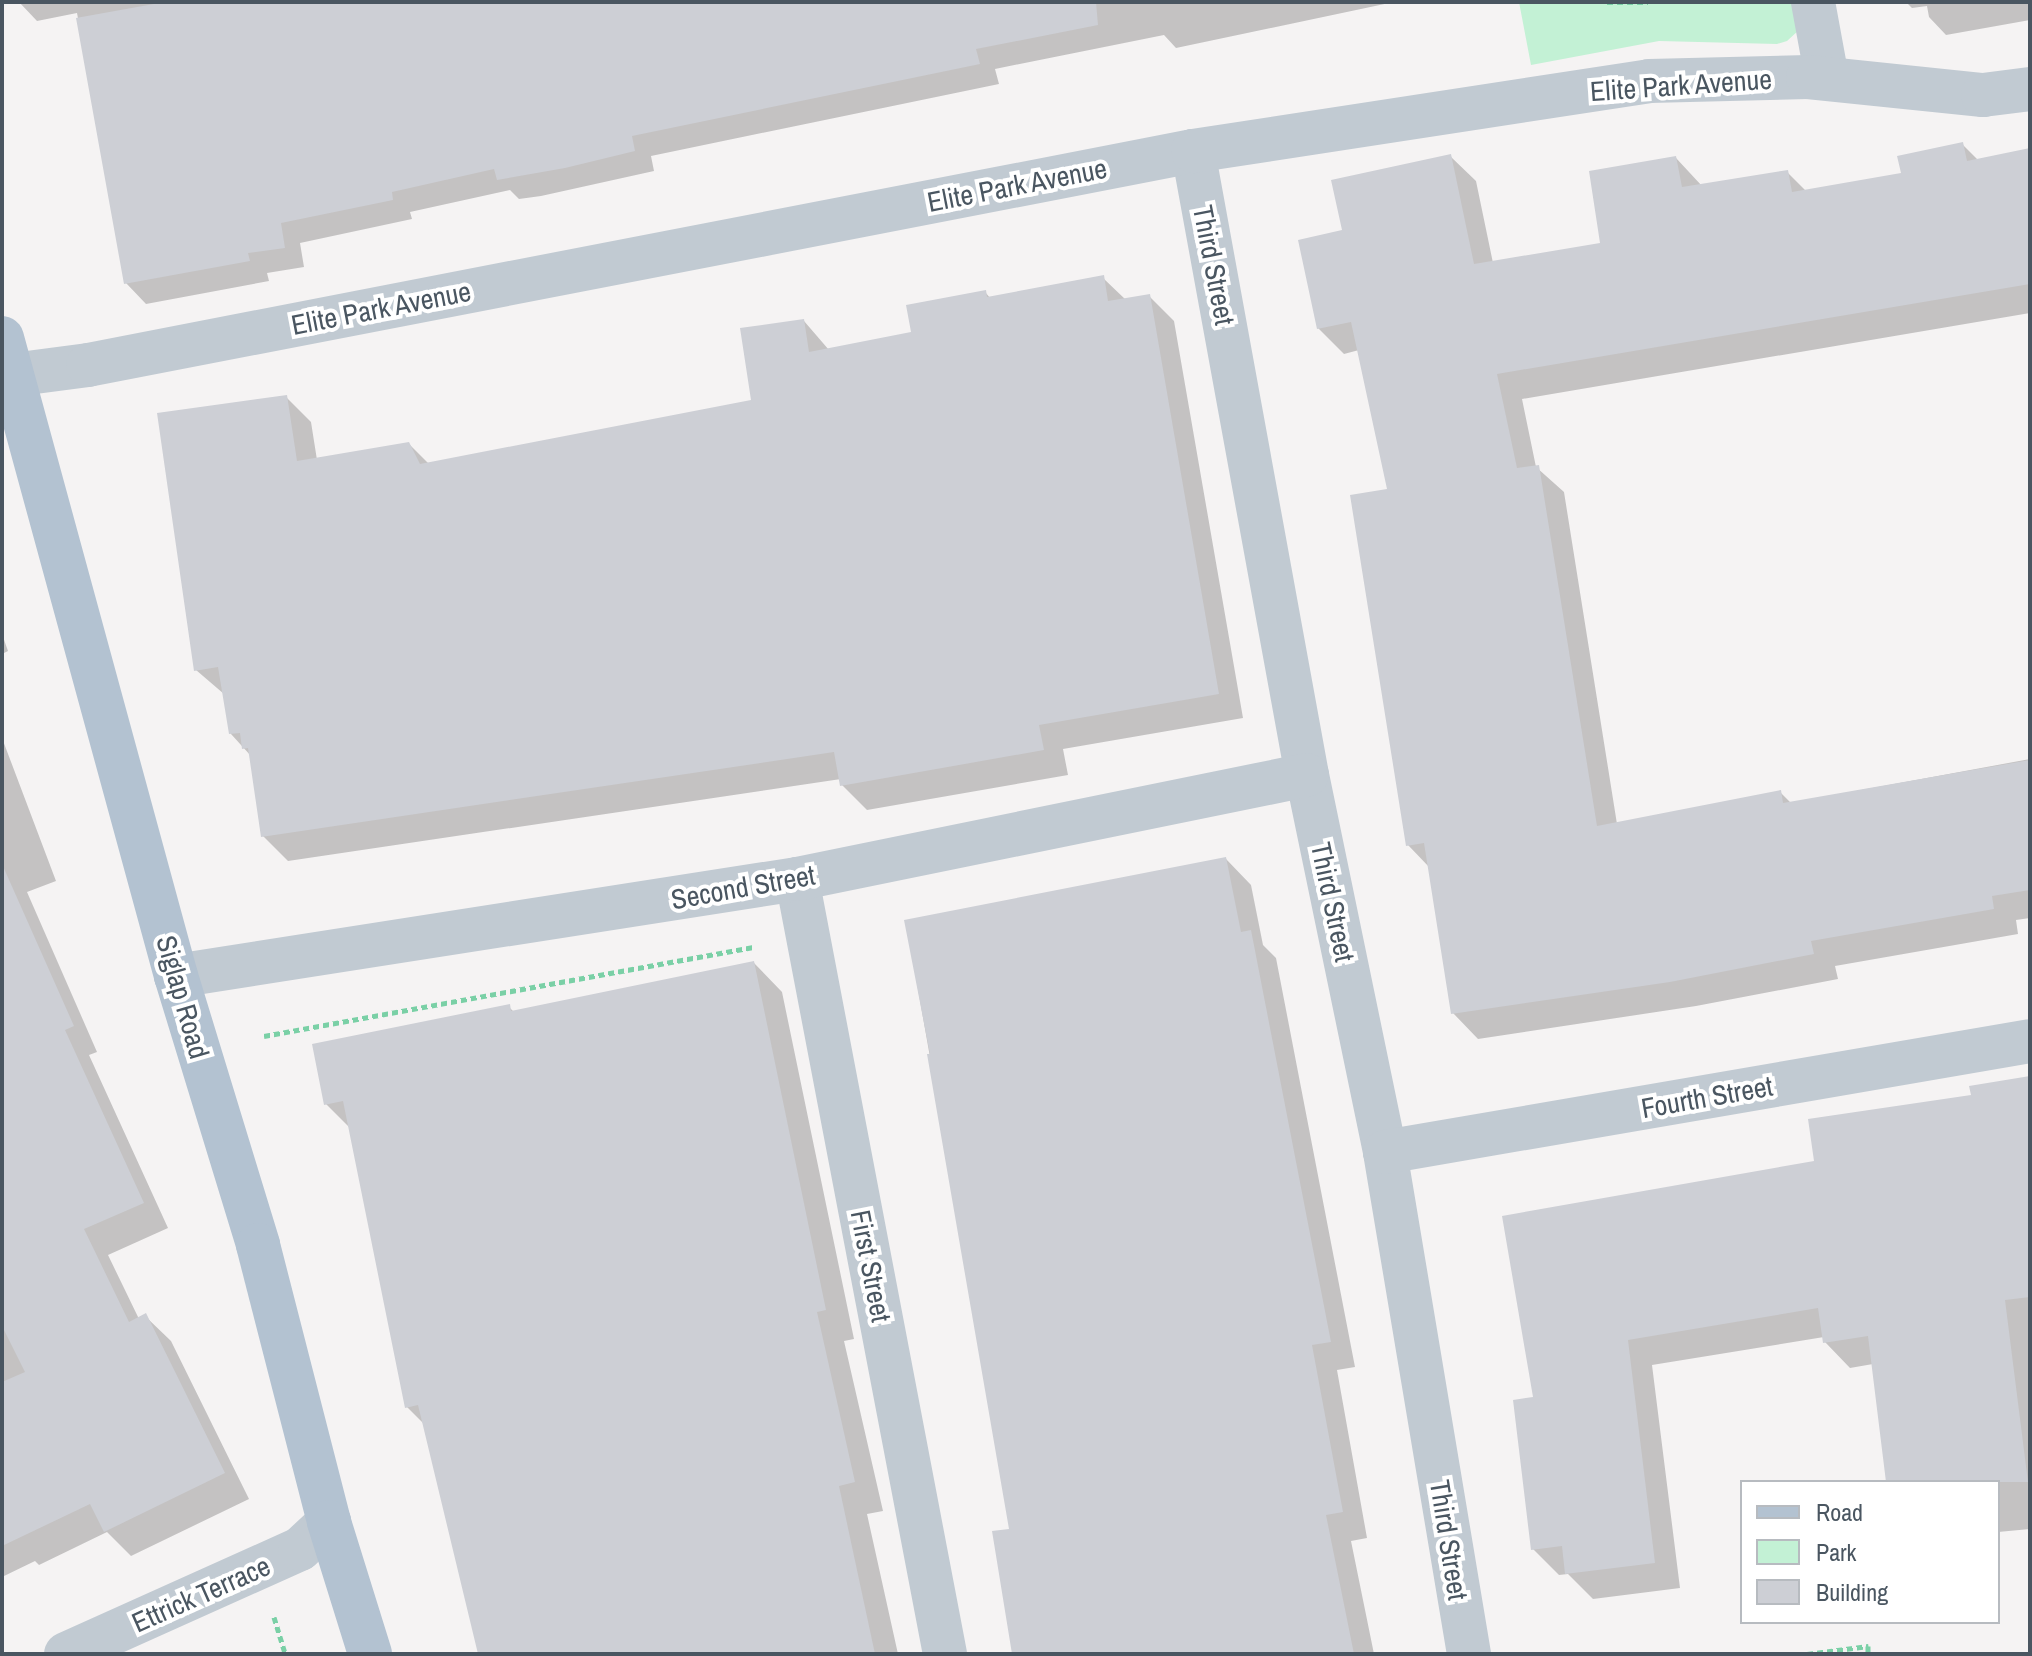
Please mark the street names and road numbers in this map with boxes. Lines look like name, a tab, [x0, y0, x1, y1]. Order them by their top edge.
street label: Elite Park Avenue	[1588, 62, 1774, 108]
street label: Elite Park Avenue	[924, 151, 1110, 219]
street label: Third Street	[1186, 202, 1242, 328]
street label: Elite Park Avenue	[288, 274, 474, 342]
street label: Third Street	[1304, 839, 1362, 965]
street label: Second Street	[668, 858, 818, 916]
street label: Siglap Road	[149, 932, 217, 1062]
street label: Fourth Street	[1639, 1069, 1775, 1125]
street label: First Street	[844, 1207, 898, 1325]
street label: Third Street	[1423, 1477, 1475, 1603]
street label: Ettrick Terrace	[127, 1549, 275, 1639]

